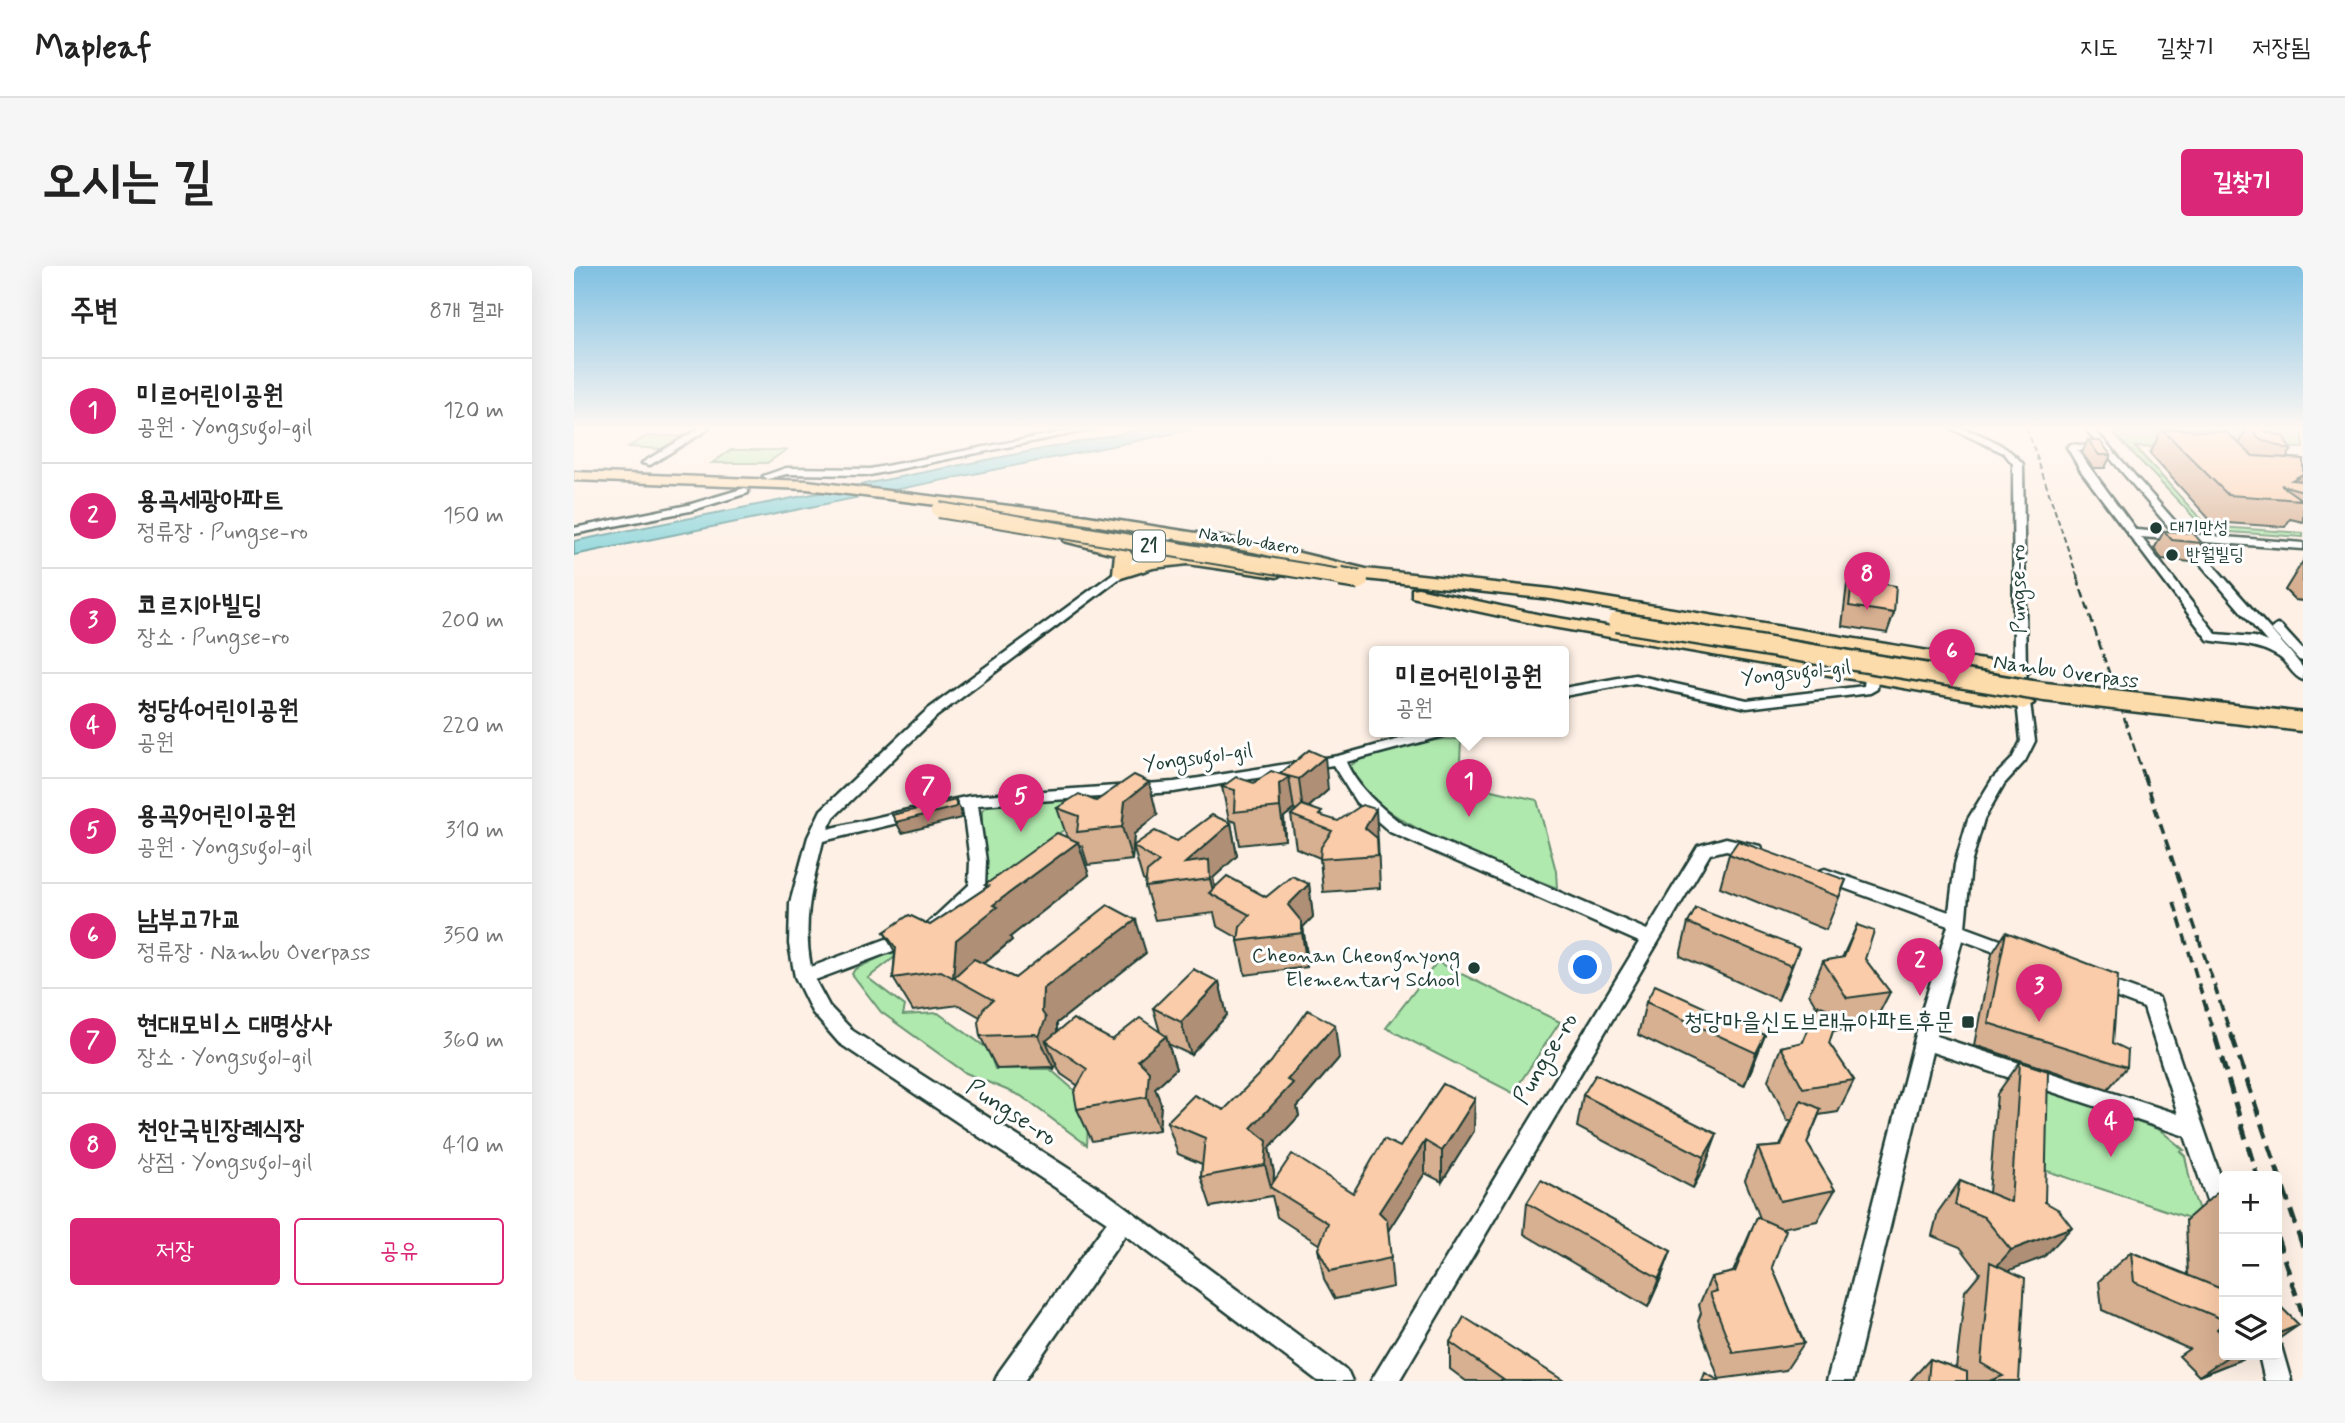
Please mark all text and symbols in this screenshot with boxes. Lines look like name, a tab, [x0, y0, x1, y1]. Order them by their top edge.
text: Mapleaf	[35, 26, 151, 70]
text: 지도	[2080, 33, 2118, 64]
text: 길찾기	[2156, 33, 2214, 64]
text: 저장됨	[2252, 33, 2310, 64]
button: 길찾기	[2181, 149, 2303, 216]
text: 오시는 길	[42, 150, 213, 215]
text: 주변	[70, 292, 118, 331]
text: 8개 결과	[429, 297, 504, 327]
text: 미르어린이공원	[137, 379, 283, 413]
text: 1	[88, 396, 98, 426]
text: 120 m	[443, 396, 504, 426]
text: 공원 · Yongsugol-gil	[137, 413, 312, 443]
text: 용곡세광아파트	[137, 484, 283, 518]
text: 2	[87, 501, 99, 531]
text: 150 m	[443, 501, 504, 531]
place label: 대기만성	[2170, 516, 2228, 540]
text: 정류장 · Pungse-ro	[137, 518, 308, 548]
marker: 대기만성	[2148, 520, 2164, 536]
street label: Nambu-daero	[1197, 521, 1301, 561]
road number: 21	[1133, 530, 1165, 562]
place label: 반월빌딩	[2186, 543, 2244, 567]
street label: Pungse-ro	[2004, 544, 2035, 634]
marker: 반월빌딩	[2164, 547, 2180, 563]
pin: 8	[1844, 552, 1890, 610]
text: 코르지아빌딩	[137, 589, 263, 623]
text: 3	[88, 606, 98, 636]
text: 200 m	[441, 606, 504, 636]
text: 장소 · Pungse-ro	[137, 623, 290, 653]
pin: 6	[1929, 629, 1975, 687]
popup	[1369, 646, 1569, 737]
street label: Nambu Overpass	[1992, 648, 2140, 696]
street label: Yongsugol-gil	[1740, 653, 1852, 695]
text: 미르어린이공원	[1396, 660, 1542, 694]
text: 청당4어린이공원	[137, 694, 299, 728]
text: 공원	[1396, 694, 1433, 724]
text: 4	[86, 711, 100, 741]
text: 220 m	[442, 711, 504, 741]
text: 공원	[137, 728, 174, 758]
street label: Yongsugol-gil	[1142, 736, 1255, 782]
pin: 1	[1446, 759, 1492, 817]
pin: 7	[905, 764, 951, 822]
pin: 5	[998, 774, 1044, 832]
text: 용곡9어린이공원	[137, 799, 296, 833]
text: 5	[86, 816, 100, 846]
text: 310 m	[445, 816, 504, 846]
text: 공원 · Yongsugol-gil	[137, 833, 312, 863]
text: 남부고가교	[137, 904, 242, 938]
text: 6	[87, 921, 99, 951]
text: 350 m	[443, 921, 504, 951]
text: 정류장 · Nambu Overpass	[137, 938, 371, 968]
pin: 2	[1897, 938, 1943, 996]
place label: Cheonan Cheongnyong Elementary School	[1252, 942, 1460, 994]
your location	[1568, 950, 1602, 984]
marker: Cheonan Cheongnyong Elementary School	[1466, 960, 1482, 976]
pin: 3	[2016, 964, 2062, 1022]
street label: Pungse-ro	[1506, 1007, 1587, 1112]
place label: 청당마을신도브래뉴아파트후문	[1684, 1007, 1954, 1038]
text: 현대모비스 대명상사	[137, 1009, 332, 1043]
marker: 청당마을신도브래뉴아파트후문	[1960, 1014, 1976, 1030]
text: 7	[86, 1026, 100, 1056]
text: 360 m	[443, 1026, 504, 1056]
text: 장소 · Yongsugol-gil	[137, 1043, 312, 1073]
street label: Pungse-ro	[959, 1072, 1062, 1155]
pin: 4	[2088, 1099, 2134, 1157]
text: 천안국빈장례식장	[137, 1114, 304, 1148]
text: 8	[87, 1131, 99, 1161]
text: 410 m	[442, 1131, 504, 1161]
text: 상점 · Yongsugol-gil	[137, 1148, 312, 1178]
map controls	[2219, 1171, 2282, 1360]
button: +	[2219, 1171, 2282, 1234]
button: 저장	[70, 1218, 280, 1285]
button: 공유	[294, 1218, 504, 1285]
button: −	[2219, 1234, 2282, 1297]
button: layers	[2219, 1297, 2282, 1360]

